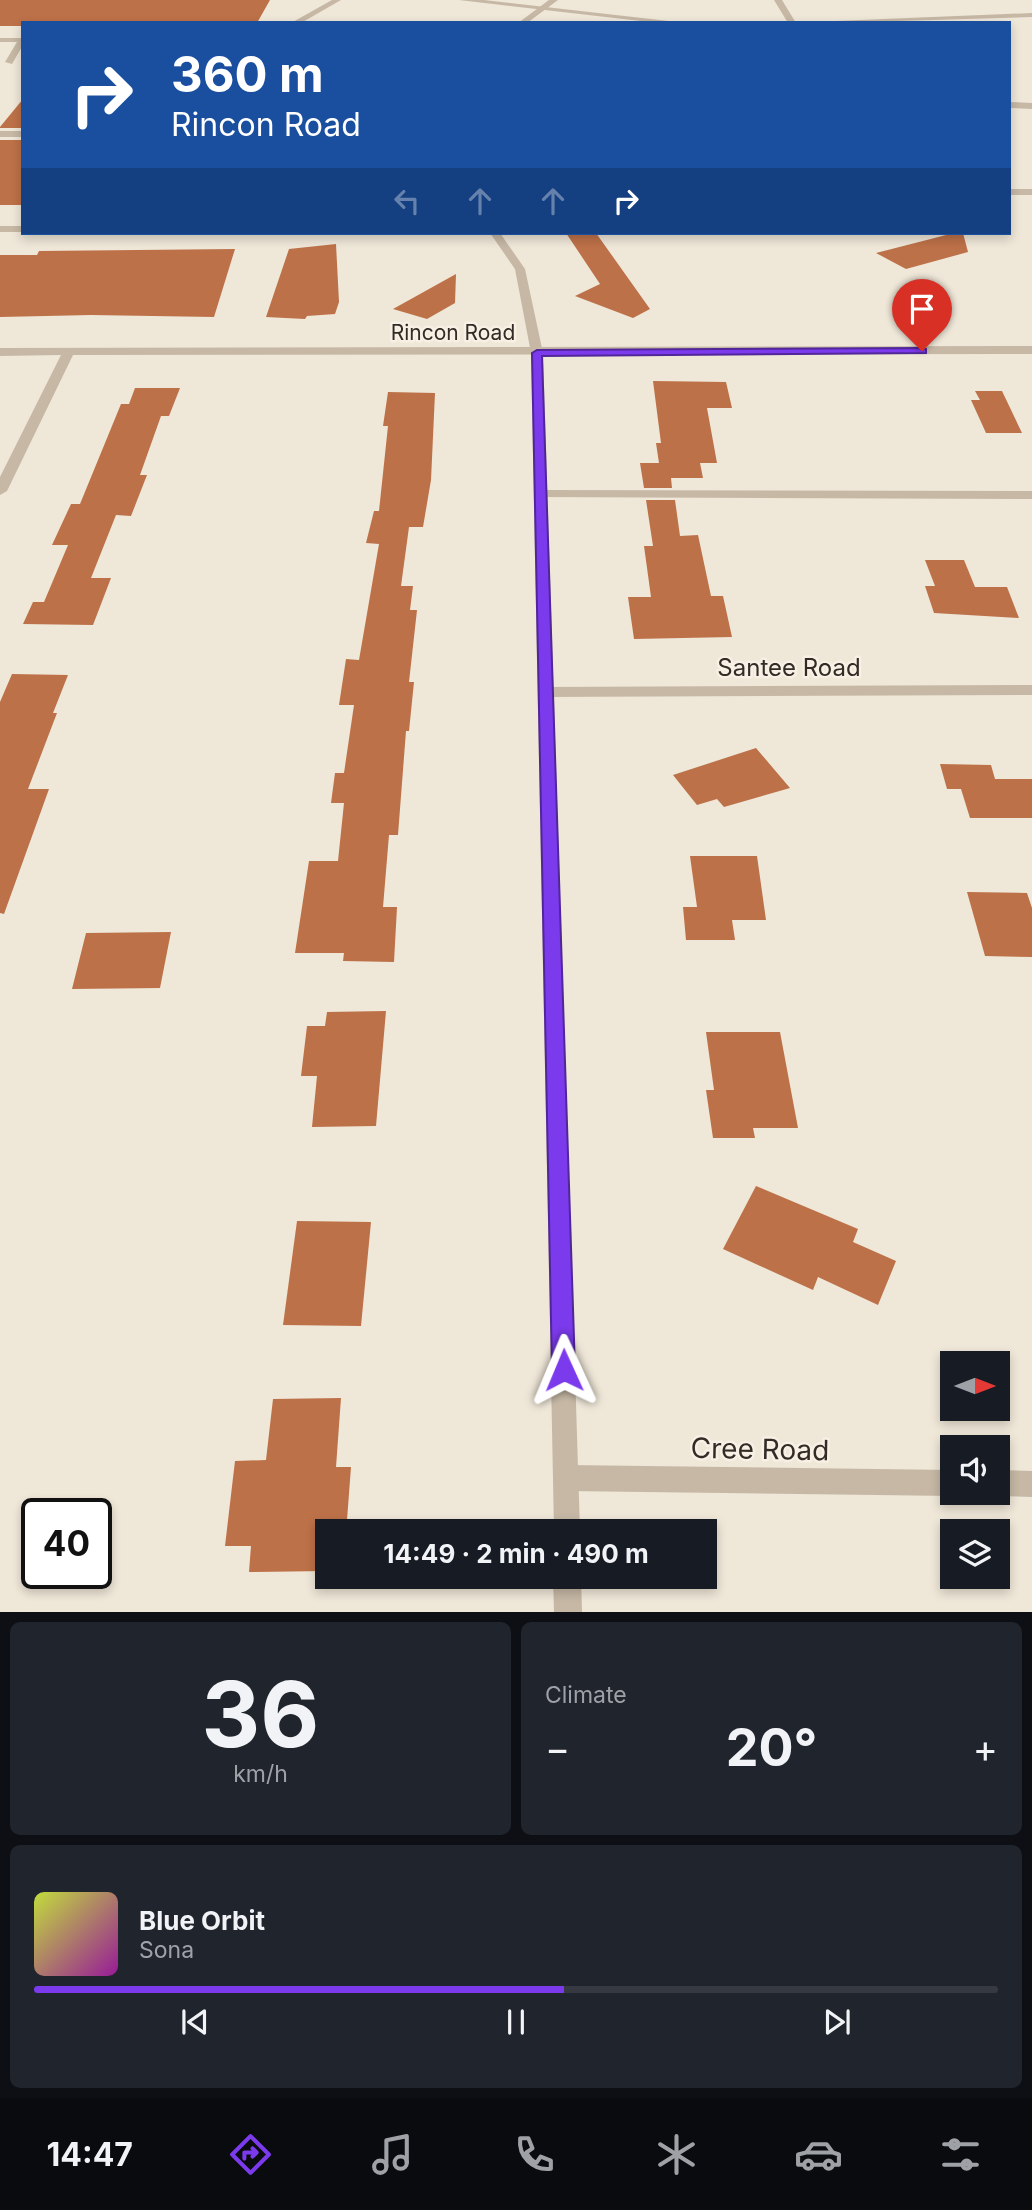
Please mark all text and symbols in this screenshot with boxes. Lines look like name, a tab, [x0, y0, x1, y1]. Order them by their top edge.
text: 360 m	[171, 45, 324, 104]
icon: right	[56, 49, 147, 140]
text: Rincon Road	[171, 105, 361, 144]
icon: left	[388, 182, 426, 220]
icon: ahead	[461, 182, 499, 220]
icon: ahead	[534, 182, 572, 220]
icon: right	[607, 182, 645, 220]
pin	[892, 279, 952, 351]
icon: arrive	[903, 290, 941, 328]
street label: Rincon Road	[391, 320, 515, 345]
street label: Santee Road	[717, 653, 861, 682]
position arrow	[527, 1333, 601, 1407]
north arrow	[940, 1351, 1010, 1421]
map controls	[940, 1351, 1010, 1589]
street label: Cree Road	[690, 1431, 830, 1467]
button: sound	[940, 1435, 1010, 1505]
speed limit sign: 40	[21, 1498, 112, 1589]
button: layers	[940, 1519, 1010, 1589]
text: 14:49 · 2 min · 490 m	[383, 1538, 649, 1569]
text: 36	[202, 1659, 319, 1769]
text: Climate	[545, 1681, 627, 1709]
text: 20°	[726, 1716, 817, 1779]
text: −	[545, 1725, 570, 1771]
text: +	[973, 1725, 998, 1771]
text: km/h	[233, 1760, 288, 1788]
text: Blue Orbit	[139, 1905, 265, 1936]
text: Sona	[139, 1936, 194, 1964]
icon: previous	[176, 2003, 214, 2041]
icon: pause	[497, 2003, 535, 2041]
icon: next	[818, 2003, 856, 2041]
icon: directions	[226, 2130, 275, 2179]
icon: music	[368, 2130, 417, 2179]
icon: phone	[510, 2130, 559, 2179]
icon: climate	[652, 2130, 701, 2179]
icon: car	[794, 2130, 843, 2179]
icon: filters	[936, 2130, 985, 2179]
text: 14:47	[47, 2135, 133, 2174]

